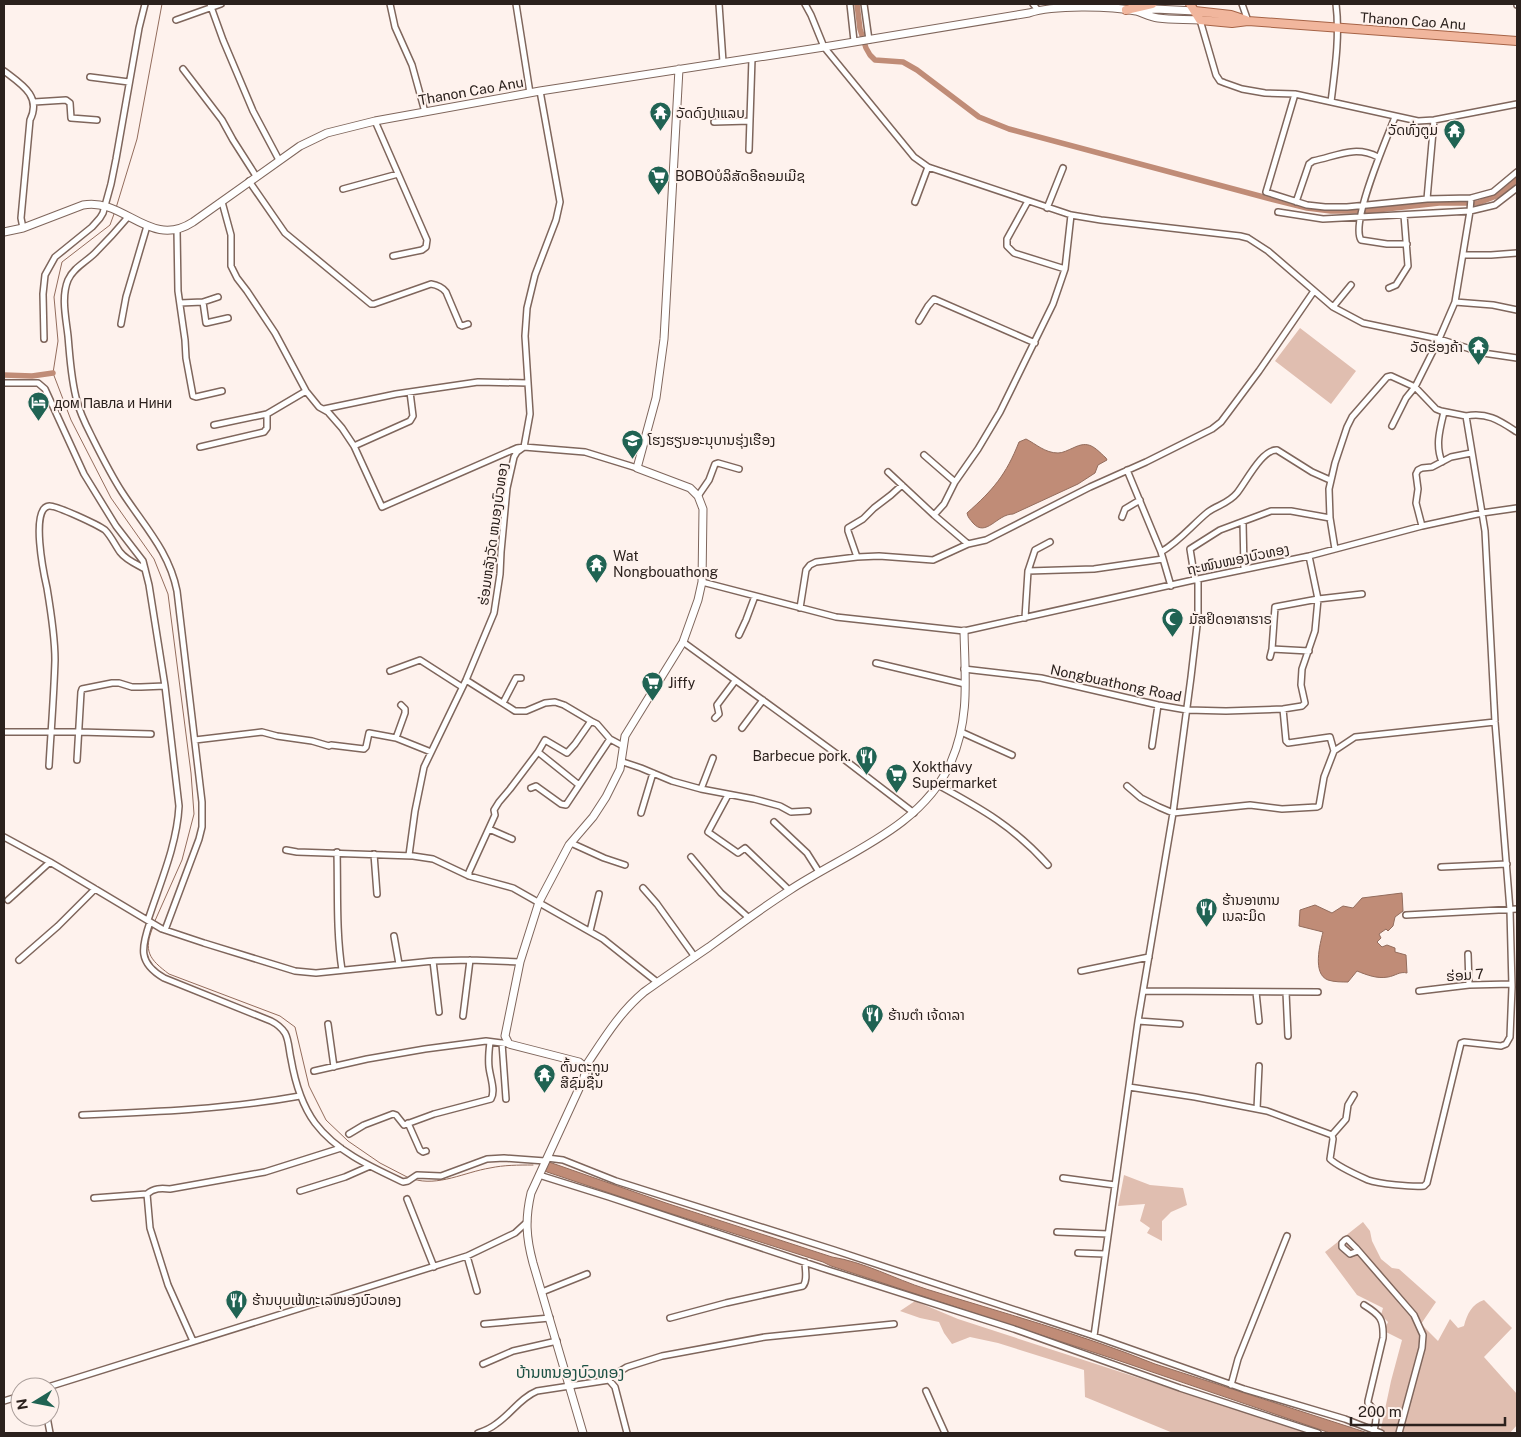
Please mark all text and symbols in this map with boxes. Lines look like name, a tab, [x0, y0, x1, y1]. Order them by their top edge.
street label: Thanon Cao Anu	[1359, 9, 1467, 33]
street label: Thanon Cao Anu	[417, 74, 525, 108]
temple icon: ວັດດົງປາແລບ	[648, 101, 672, 132]
place label: ວັດດົງປາແລບ	[676, 105, 745, 121]
temple icon: ວັດທົ່ງຕູມ	[1442, 118, 1466, 149]
place label: ວັດທົ່ງຕູມ	[1388, 120, 1438, 139]
supermarket icon: BOBOບໍລິສັດອີຄອມເມີຊ	[647, 164, 671, 195]
place label: BOBOບໍລິສັດອີຄອມເມີຊ	[675, 168, 805, 184]
temple icon: ວັດຮ່ອງຄ້າ	[1467, 335, 1491, 366]
place label: ວັດຮ່ອງຄ້າ	[1410, 339, 1463, 355]
hotel icon: дом Павла и Нини	[26, 391, 50, 422]
place label: дом Павла и Нини	[54, 395, 172, 411]
school or university icon: ໂຮງຮຽນອະນຸບານຮຸ່ງເຮືອງ	[620, 428, 644, 459]
place label: ໂຮງຮຽນອະນຸບານຮຸ່ງເຮືອງ	[647, 432, 775, 449]
street label: ຮ່ອມຫລັງວັດ ຫນອງບົວທອງ	[475, 462, 511, 606]
street label: ຖະໜົນໜອງບົວທອງ	[1185, 540, 1291, 578]
place label: Wat Nongbouathong	[613, 548, 718, 580]
temple icon: Wat Nongbouathong	[585, 552, 609, 583]
mosque icon: ມັສຢິດອາສາຮາຣ	[1161, 607, 1185, 638]
place label: ມັສຢິດອາສາຮາຣ	[1189, 611, 1272, 627]
street label: Nongbuathong Road	[1049, 661, 1183, 705]
supermarket icon: Jiffy	[640, 671, 664, 702]
place label: Jiffy	[668, 675, 696, 691]
restaurant icon: Barbecue pork.	[855, 744, 879, 775]
place label: Barbecue pork.	[752, 748, 851, 764]
place label: Xokthavy Supermarket	[912, 759, 997, 791]
supermarket icon: Xokthavy Supermarket	[884, 763, 908, 794]
place label: ຮ້ານອາຫານ ເນລະມິດ	[1222, 892, 1280, 924]
restaurant icon: ຮ້ານອາຫານ ເນລະມິດ	[1194, 896, 1218, 927]
street label: ຮ່ອມ 7	[1446, 966, 1484, 984]
restaurant icon: ຮ້ານຕຳ ເຈ້ດາລາ	[860, 1003, 884, 1034]
place label: ຮ້ານຕຳ ເຈ້ດາລາ	[888, 1007, 965, 1023]
place label: ຕົ້ນຕະກູນ ສີຊົມຊື່ນ	[560, 1057, 609, 1091]
temple icon: ຕົ້ນຕະກູນ ສີຊົມຊື່ນ	[532, 1063, 556, 1094]
restaurant icon: ຮ້ານບຸບເຟ້ທະເລໜອງບົວທອງ	[224, 1288, 248, 1319]
place label: ຮ້ານບຸບເຟ້ທະເລໜອງບົວທອງ	[252, 1292, 401, 1309]
district label: ບ້ານຫນອງບົວທອງ	[516, 1363, 624, 1382]
north arrow	[10, 1377, 60, 1427]
scale bar	[1351, 1394, 1505, 1426]
text: N	[13, 1397, 31, 1411]
text: 200 m	[1358, 1403, 1402, 1420]

